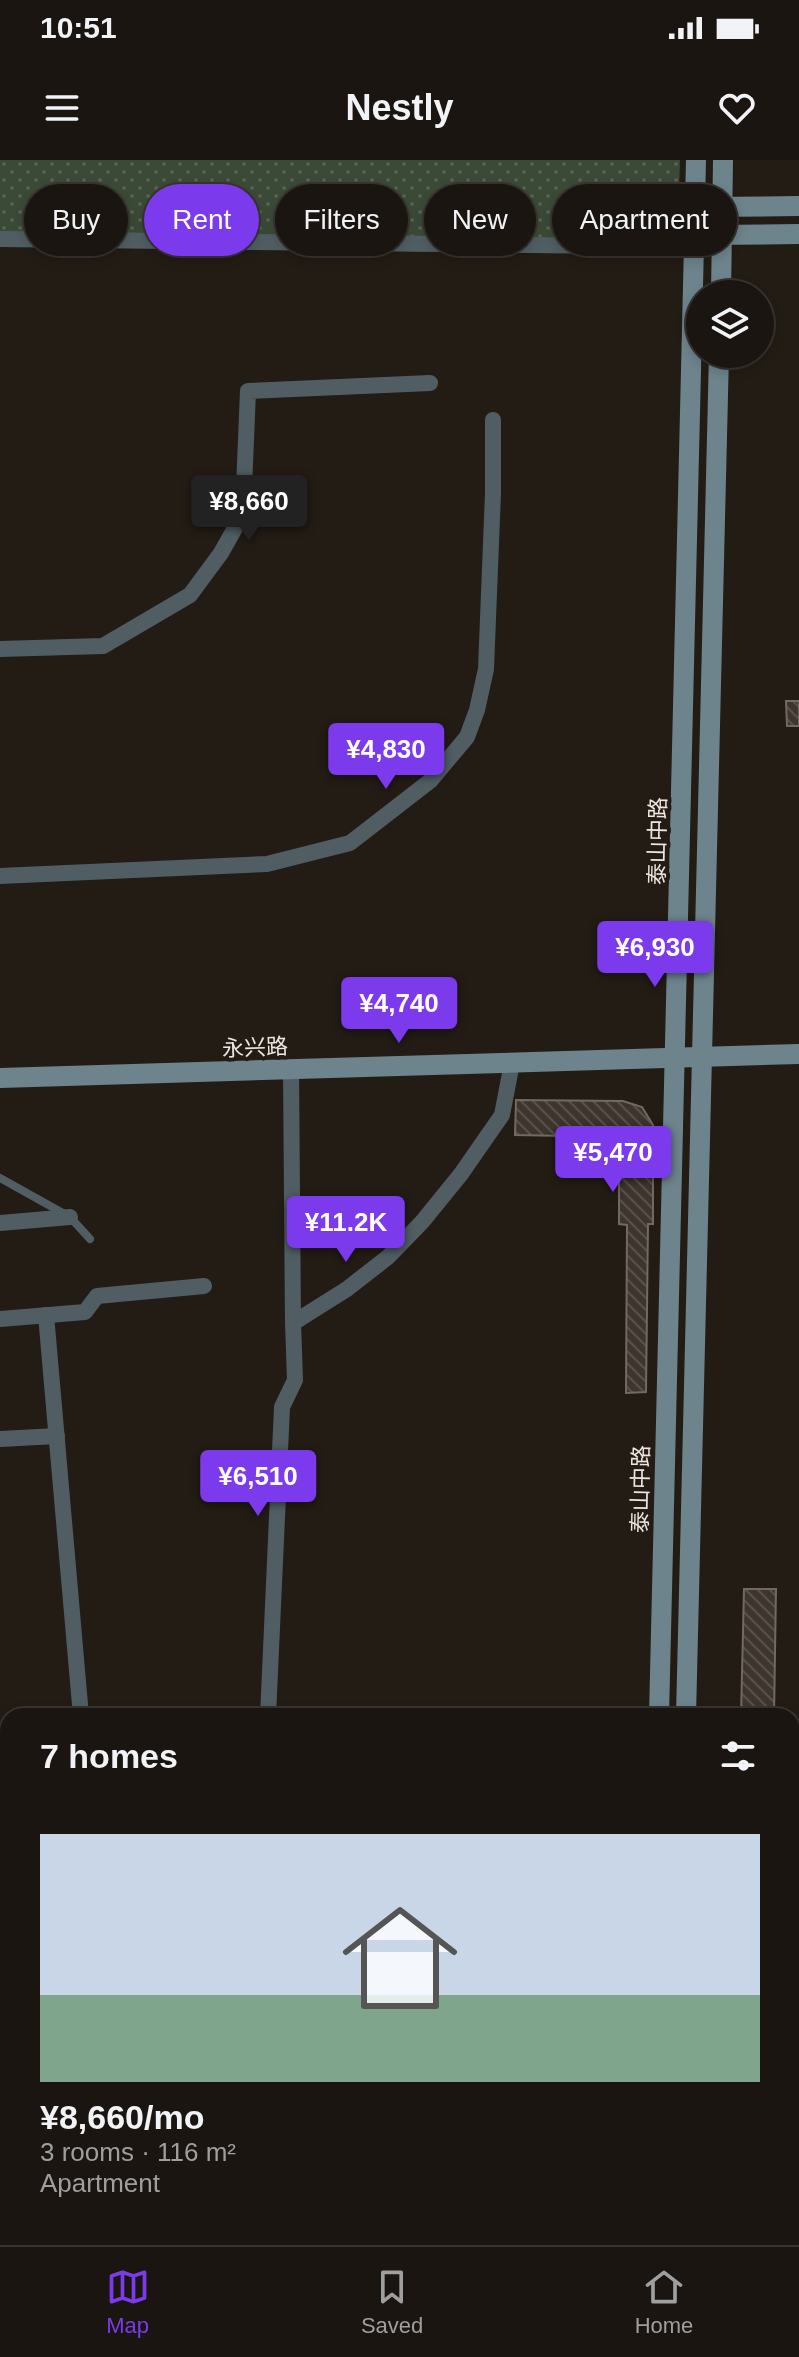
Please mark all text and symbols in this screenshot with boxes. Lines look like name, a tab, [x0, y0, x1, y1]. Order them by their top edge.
text: 10:51	[40, 11, 117, 44]
icon: menu	[40, 86, 84, 130]
icon: heart	[715, 86, 759, 130]
text: Nestly	[345, 87, 454, 128]
chip: Buy	[24, 184, 128, 256]
chip: Rent	[144, 184, 259, 256]
chip: Filters	[275, 184, 408, 256]
chip: New	[424, 184, 536, 256]
chip: Apartment	[552, 184, 737, 256]
map controls	[686, 280, 774, 368]
button: layers	[686, 280, 774, 368]
pin: ¥8,660	[184, 475, 314, 543]
text: ¥8,660	[209, 486, 289, 516]
pin: ¥4,830	[321, 723, 451, 791]
text: ¥4,830	[346, 734, 426, 764]
street label: 泰山中路	[644, 797, 671, 885]
pin: ¥6,930	[590, 921, 720, 989]
text: ¥6,930	[615, 932, 695, 962]
pin: ¥4,740	[334, 977, 464, 1045]
text: ¥4,740	[359, 988, 439, 1018]
street label: 永兴路	[222, 1034, 288, 1061]
pin: ¥5,470	[548, 1126, 678, 1194]
text: ¥5,470	[573, 1137, 653, 1167]
pin: ¥11.2K	[281, 1196, 411, 1264]
text: ¥11.2K	[305, 1207, 387, 1237]
street label: 泰山中路	[627, 1445, 654, 1533]
pin: ¥6,510	[193, 1450, 323, 1518]
text: ¥6,510	[218, 1461, 298, 1491]
icon: filters	[716, 1734, 760, 1778]
text: 7 homes	[40, 1737, 178, 1775]
icon: home	[328, 1886, 472, 2030]
text: ¥8,660/mo	[40, 2098, 204, 2136]
text: 3 rooms · 116 m²	[40, 2137, 236, 2167]
text: Apartment	[40, 2168, 160, 2198]
tab: Map	[106, 2265, 150, 2339]
tab: Saved	[361, 2265, 423, 2339]
tab: Home	[635, 2265, 693, 2339]

